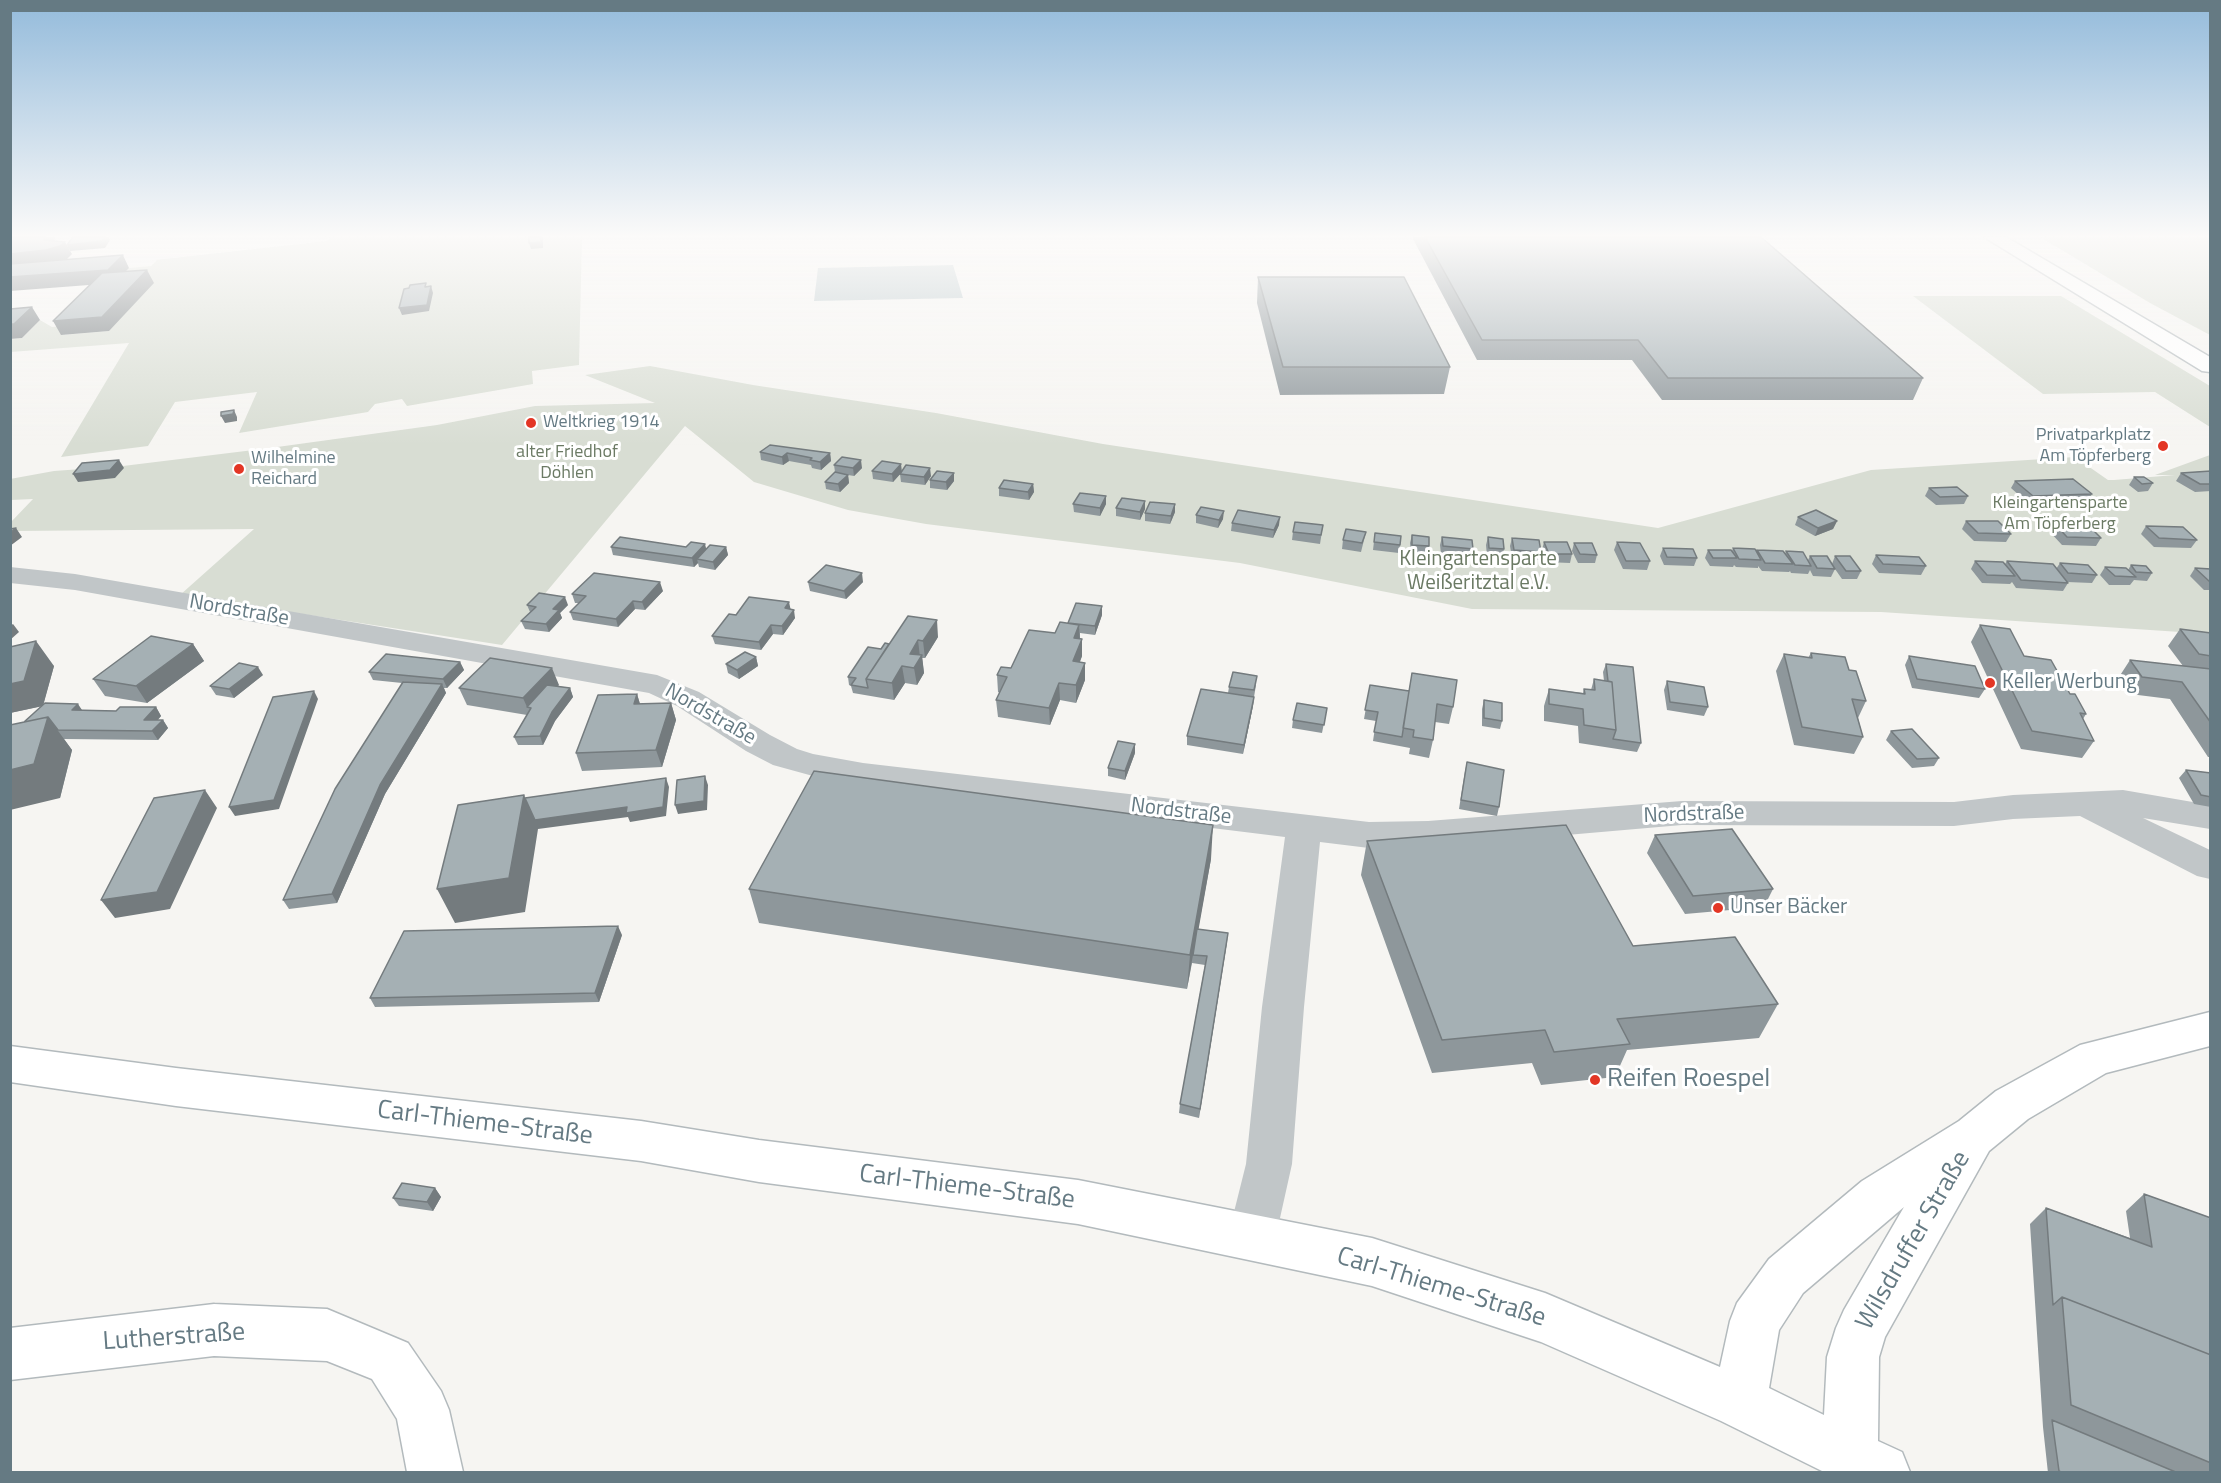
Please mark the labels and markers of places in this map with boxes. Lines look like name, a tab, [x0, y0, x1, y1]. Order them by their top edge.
place label: Weltkrieg 1914	[543, 412, 660, 434]
marker: Weltkrieg 1914	[524, 416, 538, 430]
place label: Privatparkplatz Am Töpferberg	[2036, 425, 2151, 468]
marker: Privatparkplatz Am Töpferberg	[2156, 439, 2170, 453]
place label: Wilhelmine Reichard	[251, 448, 336, 490]
marker: Wilhelmine Reichard	[232, 462, 246, 476]
place label: Keller Werbung	[2002, 670, 2137, 696]
marker: Keller Werbung	[1983, 676, 1997, 690]
place label: Unser Bäcker	[1730, 895, 1847, 921]
marker: Unser Bäcker	[1711, 901, 1725, 915]
place label: Reifen Roespel	[1607, 1064, 1770, 1096]
marker: Reifen Roespel	[1588, 1073, 1602, 1087]

